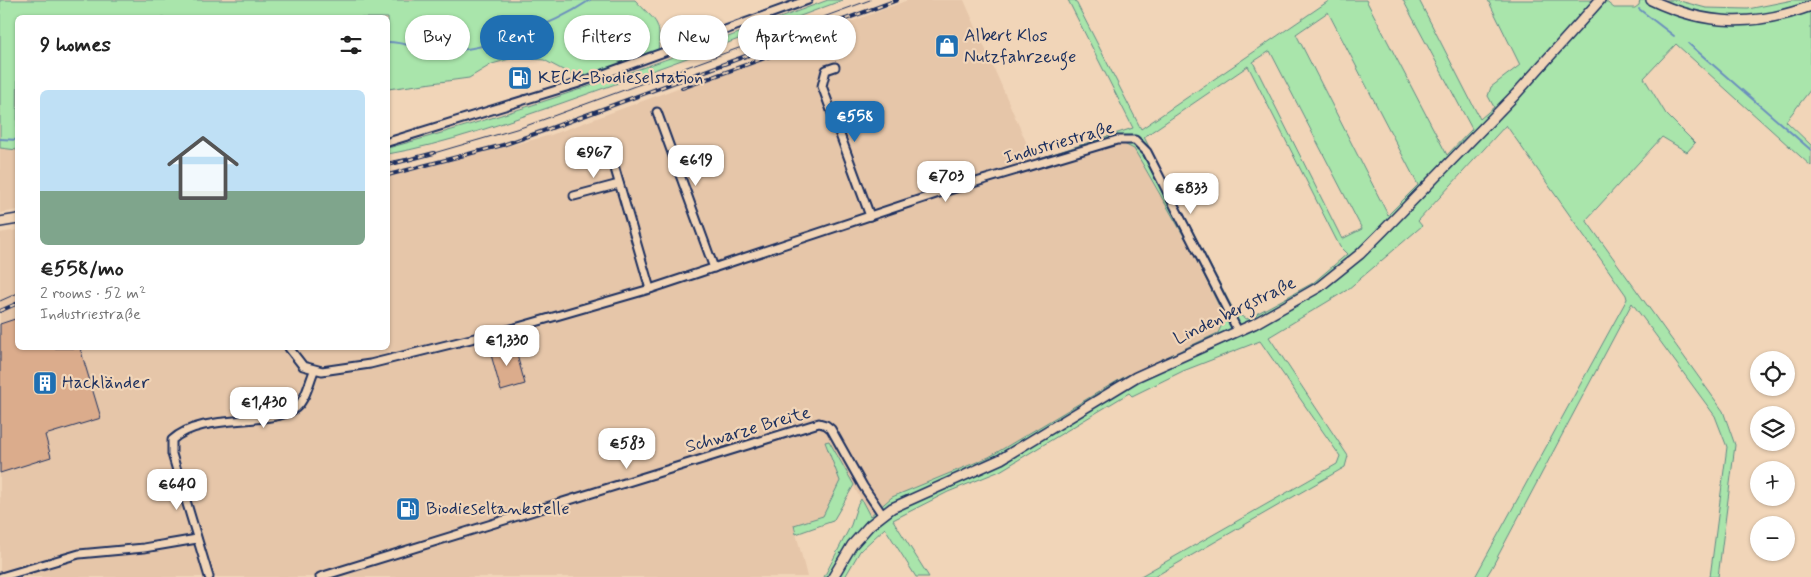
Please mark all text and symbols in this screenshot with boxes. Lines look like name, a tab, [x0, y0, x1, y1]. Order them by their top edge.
chip: Buy	[405, 15, 470, 60]
chip: Rent	[480, 15, 554, 60]
chip: Filters	[564, 15, 650, 60]
chip: New	[660, 15, 728, 60]
chip: Apartment	[738, 15, 856, 60]
place label: Albert Klos Nutzfahrzeuge	[964, 24, 1076, 71]
text: 9 homes	[40, 31, 111, 59]
icon: filters	[337, 31, 365, 59]
shop icon: Albert Klos Nutzfahrzeuge	[934, 33, 960, 59]
fuel station icon: KECK-Biodieselstation	[507, 65, 533, 91]
place label: KECK-Biodieselstation	[538, 66, 703, 90]
pin: €558	[825, 100, 885, 143]
text: €558	[836, 106, 874, 127]
street label: Industriestraße	[1001, 116, 1117, 170]
icon: home	[158, 123, 248, 213]
pin: €967	[564, 136, 624, 179]
text: €967	[576, 142, 612, 163]
pin: €619	[666, 144, 726, 187]
text: €619	[679, 150, 713, 171]
pin: €703	[916, 160, 976, 203]
text: €703	[928, 166, 964, 187]
pin: €833	[1161, 172, 1221, 215]
text: €833	[1175, 178, 1207, 199]
text: €558/mo	[40, 255, 124, 283]
street label: Lindenbergstraße	[1170, 271, 1301, 353]
text: 2 rooms · 52 m²	[40, 283, 146, 304]
text: Industriestraße	[40, 304, 141, 325]
pin: €1,330	[466, 324, 548, 367]
text: €1,330	[485, 330, 529, 351]
map controls	[1750, 351, 1795, 561]
button: locate	[1750, 351, 1795, 396]
building icon: Hackländer	[32, 370, 58, 396]
place label: Hackländer	[62, 371, 150, 395]
pin: €1,430	[223, 386, 305, 429]
text: €1,430	[241, 392, 287, 413]
street label: Schwarze Breite	[683, 401, 813, 459]
button: layers	[1750, 406, 1795, 451]
pin: €583	[597, 428, 657, 470]
text: €583	[609, 433, 645, 454]
button: +	[1750, 461, 1795, 506]
pin: €640	[147, 468, 207, 511]
text: €640	[158, 474, 196, 495]
fuel station icon: Biodieseltankstelle	[395, 496, 421, 522]
place label: Biodieseltankstelle	[426, 497, 570, 521]
button: −	[1750, 516, 1795, 561]

